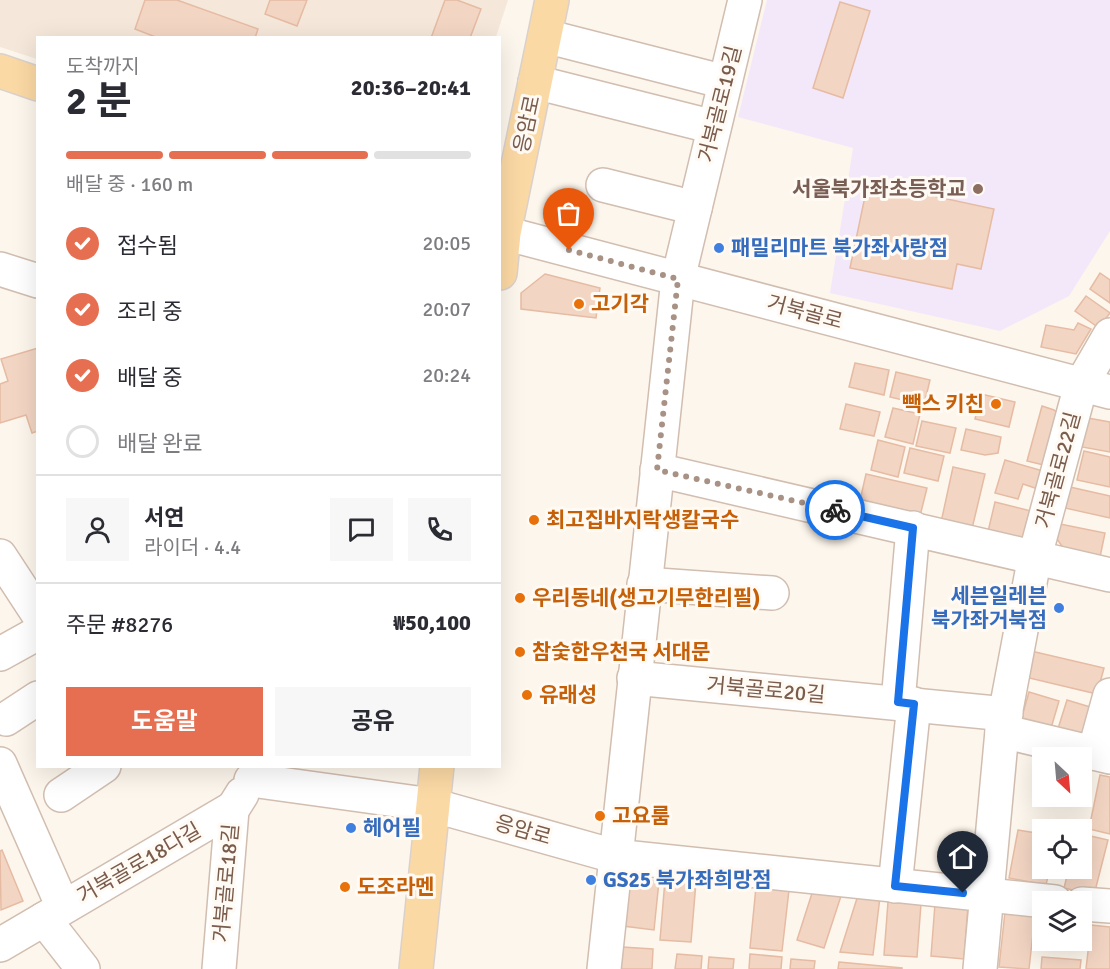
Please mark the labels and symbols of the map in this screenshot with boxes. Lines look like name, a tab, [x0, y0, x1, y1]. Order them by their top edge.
street label: 거북골로19길	[693, 43, 747, 165]
street label: 응암로	[508, 93, 546, 155]
place label: 서울북가좌초등학교	[792, 176, 966, 202]
marker: 서울북가좌초등학교	[971, 182, 985, 196]
pin	[543, 188, 594, 250]
place label: 패밀리마트 북가좌사랑점	[731, 235, 948, 261]
marker: 패밀리마트 북가좌사랑점	[712, 241, 726, 255]
street label: 거북골로	[764, 289, 846, 335]
place label: 고기각	[591, 291, 649, 317]
marker: 고기각	[572, 297, 586, 311]
place label: 빽스 키친	[902, 391, 984, 417]
marker: 빽스 키친	[989, 397, 1003, 411]
street label: 거북골로22길	[1030, 409, 1086, 531]
courier	[805, 480, 865, 540]
place label: 최고집바지락생칼국수	[546, 507, 739, 533]
marker: 최고집바지락생칼국수	[527, 513, 541, 527]
place label: 세븐일레븐 북가좌거북점	[931, 583, 1047, 633]
place label: 우리동네(생고기무한리필)	[532, 585, 760, 611]
marker: 우리동네(생고기무한리필)	[513, 591, 527, 605]
marker: 세븐일레븐 북가좌거북점	[1052, 601, 1066, 615]
place label: 참숯한우천국 서대문	[532, 639, 711, 665]
marker: 참숯한우천국 서대문	[513, 645, 527, 659]
street label: 거북골로20길	[705, 672, 827, 708]
place label: 유래성	[539, 682, 597, 708]
marker: 유래성	[520, 688, 534, 702]
north arrow	[1032, 747, 1092, 807]
place label: 고요룸	[612, 803, 670, 829]
marker: 고요룸	[593, 809, 607, 823]
street label: 응암로	[492, 810, 554, 850]
place label: 헤어필	[363, 815, 421, 841]
street label: 거북골로18다길	[72, 817, 206, 909]
marker: 헤어필	[344, 821, 358, 835]
street label: 거북골로18길	[208, 822, 244, 944]
pin	[937, 831, 988, 893]
place label: GS25 북가좌희망점	[603, 867, 772, 893]
marker: GS25 북가좌희망점	[584, 873, 598, 887]
place label: 도조라멘	[357, 874, 434, 900]
marker: 도조라멘	[338, 880, 352, 894]

